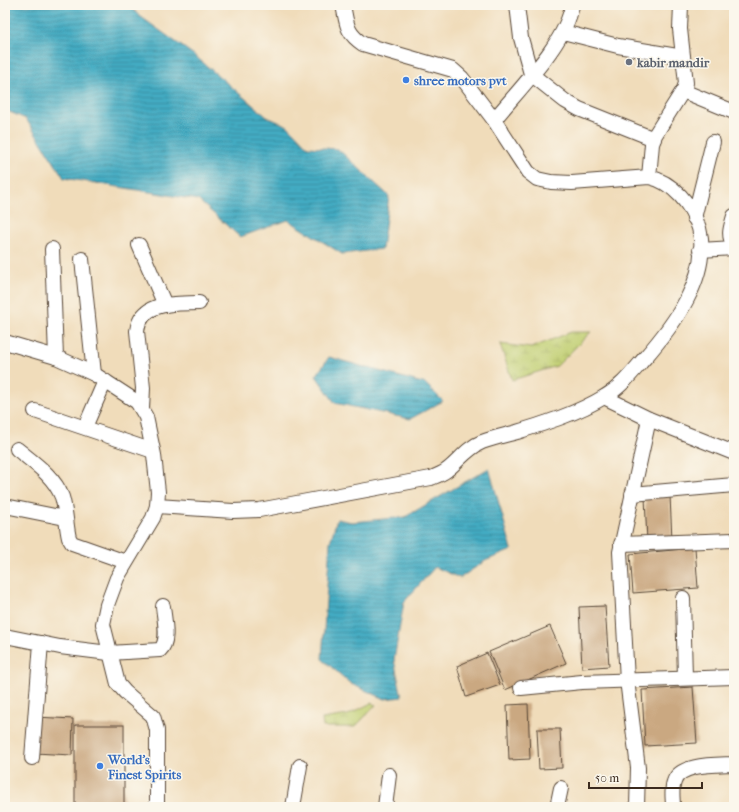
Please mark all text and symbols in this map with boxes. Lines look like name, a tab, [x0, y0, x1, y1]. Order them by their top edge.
place label: kabir mandir	[636, 55, 710, 70]
marker: kabir mandir	[624, 57, 634, 67]
place label: shree motors pvt	[414, 73, 507, 89]
marker: shree motors pvt	[401, 75, 411, 85]
place label: World's Finest Spirits	[107, 752, 181, 783]
marker: World's Finest Spirits	[95, 761, 105, 771]
scale bar	[589, 764, 702, 790]
text: 50 m	[595, 771, 619, 785]

